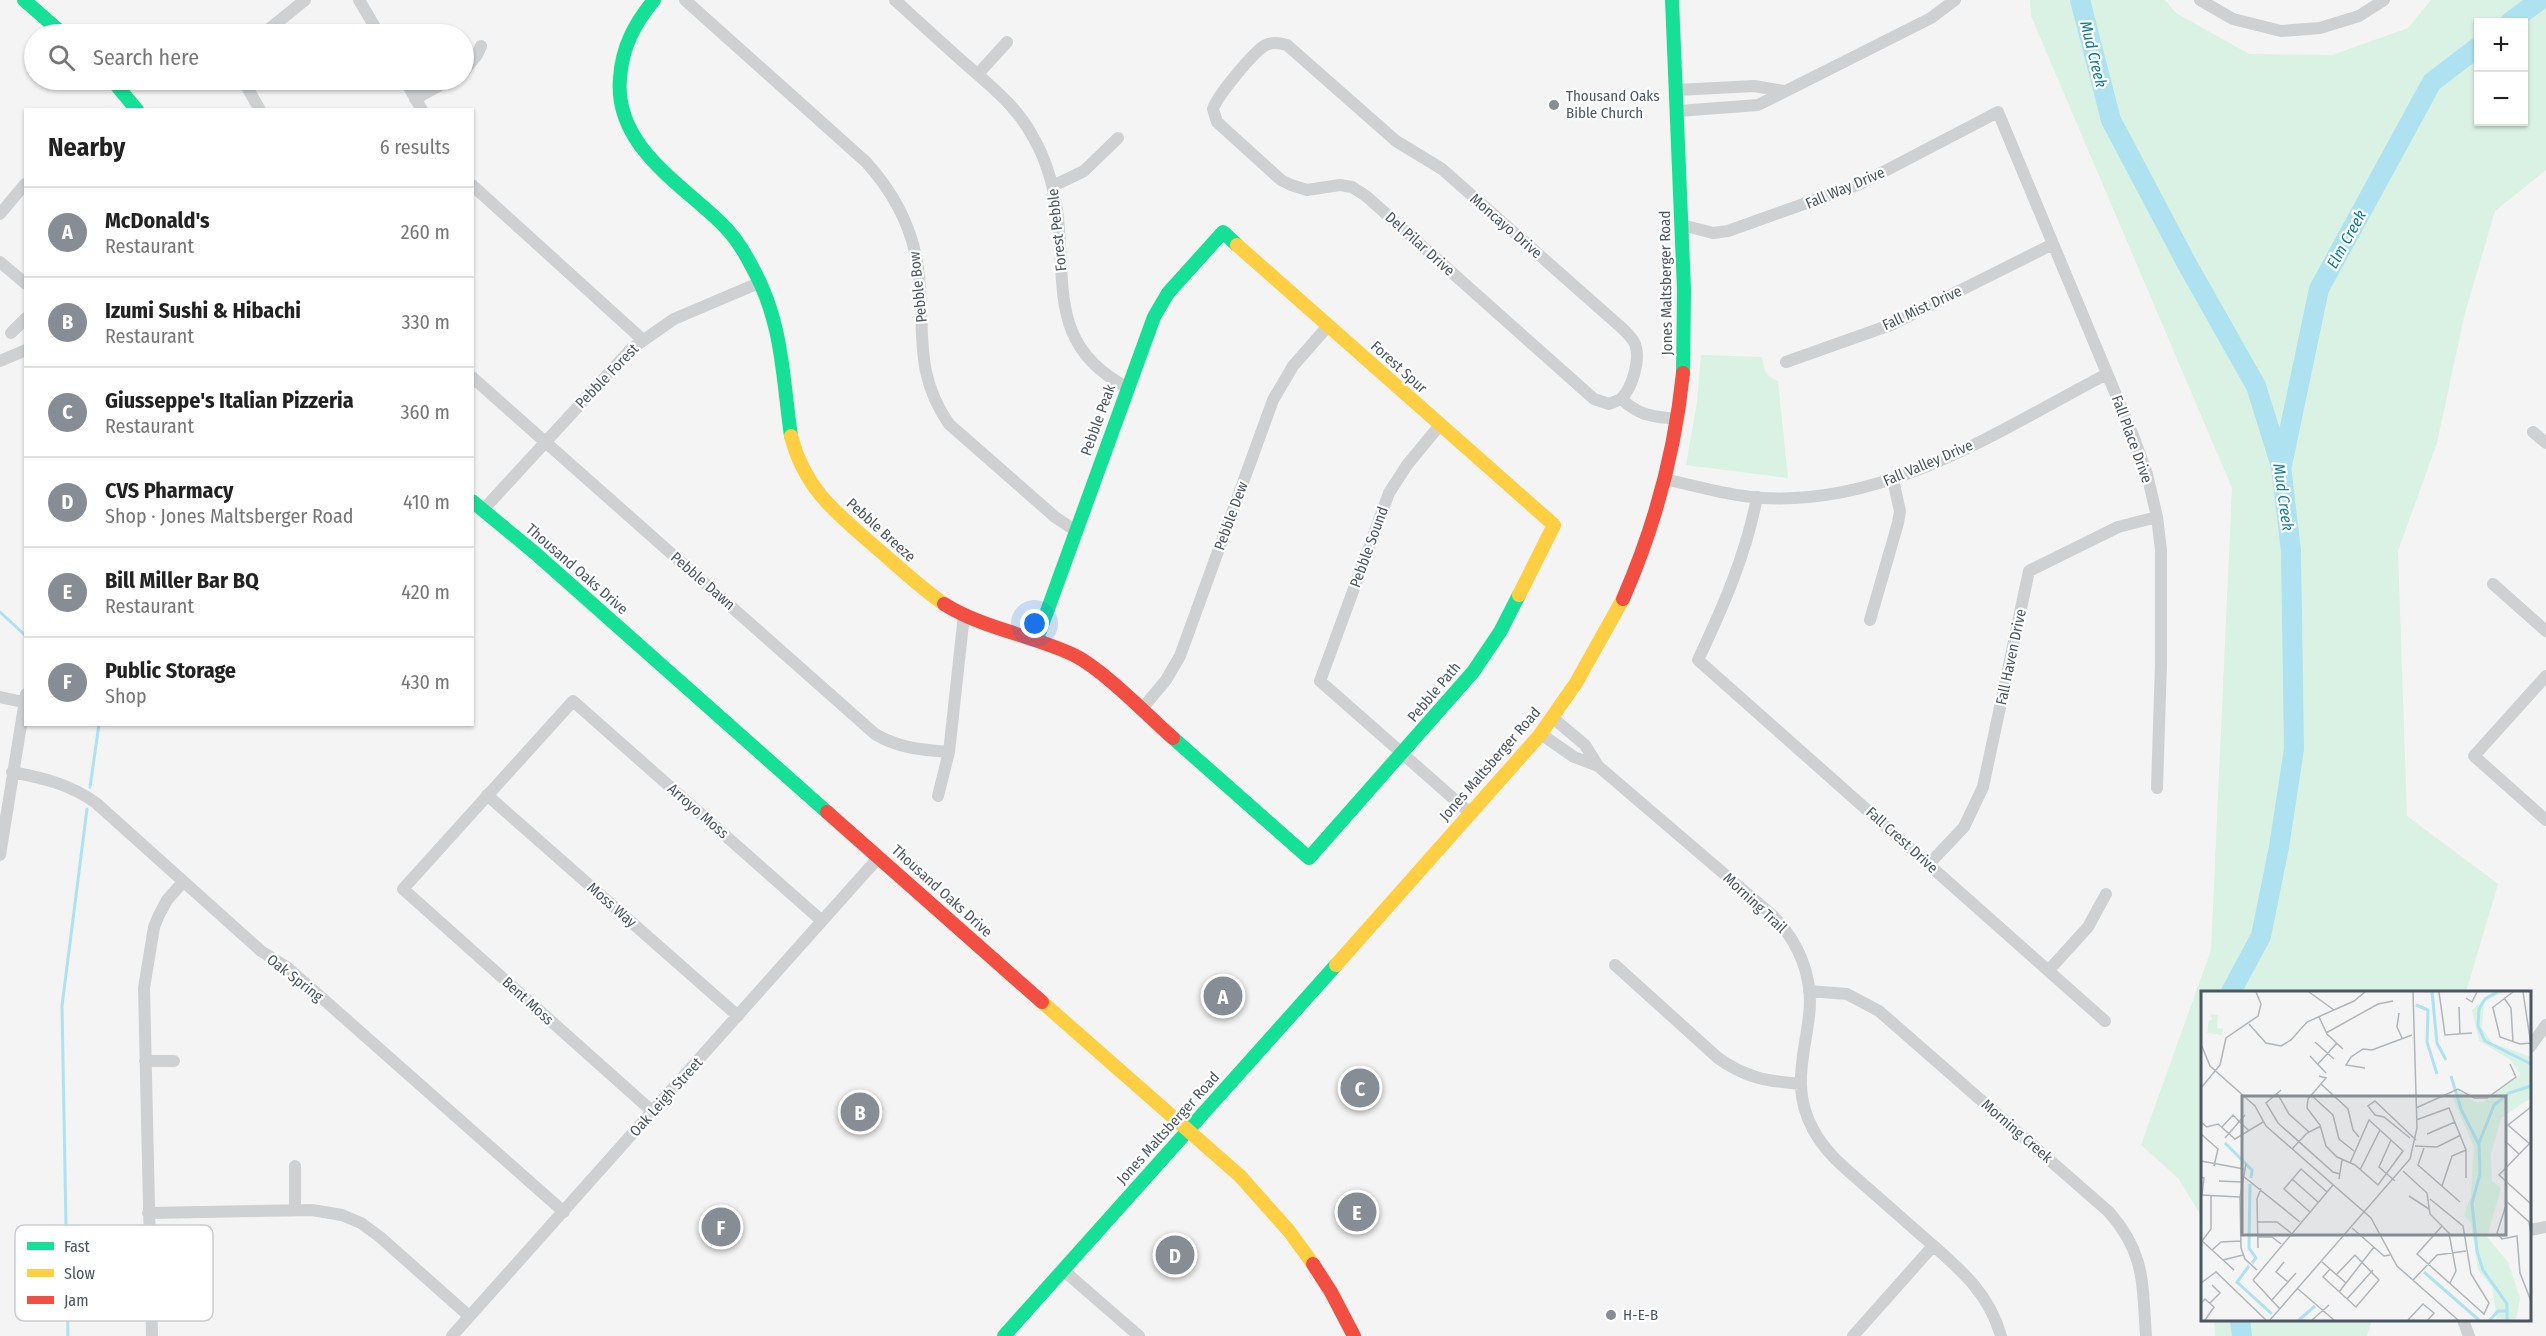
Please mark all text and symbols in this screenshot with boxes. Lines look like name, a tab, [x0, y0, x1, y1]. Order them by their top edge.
map controls	[2474, 18, 2528, 126]
button: +	[2474, 18, 2528, 72]
water label: Mud Creek	[2076, 19, 2111, 89]
search box	[24, 24, 474, 90]
icon: search	[45, 41, 78, 74]
text: Search here	[93, 44, 199, 71]
button: −	[2474, 72, 2528, 126]
place label: Thousand Oaks Bible Church	[1566, 87, 1660, 122]
marker: Thousand Oaks Bible Church	[1547, 98, 1561, 112]
text: Nearby	[48, 132, 125, 163]
text: 6 results	[380, 135, 450, 159]
street label: Fall Way Drive	[1803, 163, 1887, 213]
street label: Forest Pebble	[1044, 188, 1070, 272]
street label: Moncayo Drive	[1466, 190, 1546, 262]
text: McDonald's	[105, 207, 210, 234]
water label: Elm Creek	[2323, 207, 2370, 272]
street label: Del Pilar Drive	[1382, 208, 1458, 280]
street label: Jones Maltsberger Road	[1656, 210, 1676, 356]
text: A	[62, 220, 73, 244]
text: 260 m	[401, 220, 450, 244]
text: Restaurant	[105, 234, 194, 258]
street label: Pebble Bow	[905, 250, 931, 324]
street label: Fall Mist Drive	[1880, 282, 1964, 334]
text: Izumi Sushi & Hibachi	[105, 297, 301, 324]
text: B	[62, 310, 73, 334]
text: 330 m	[401, 310, 450, 334]
text: Restaurant	[105, 324, 194, 348]
street label: Forest Spur	[1367, 337, 1431, 397]
street label: Pebble Forest	[572, 340, 642, 412]
street label: Pebble Peak	[1077, 382, 1119, 458]
text: Giusseppe's Italian Pizzeria	[105, 387, 354, 414]
street label: Fall Place Drive	[2108, 393, 2156, 485]
text: C	[62, 400, 73, 424]
text: 360 m	[401, 400, 450, 424]
text: Restaurant	[105, 414, 194, 438]
street label: Fall Valley Drive	[1880, 436, 1976, 490]
water label: Mud Creek	[2269, 462, 2298, 532]
text: CVS Pharmacy	[105, 477, 234, 504]
street label: Pebble Dew	[1210, 479, 1252, 553]
text: D	[62, 490, 73, 514]
text: 410 m	[403, 490, 450, 514]
street label: Pebble Breeze	[843, 494, 919, 566]
text: Shop · Jones Maltsberger Road	[105, 504, 353, 528]
street label: Pebble Sound	[1346, 504, 1392, 590]
street label: Thousand Oaks Drive	[522, 520, 632, 618]
street label: Pebble Dawn	[667, 548, 739, 614]
text: Bill Miller Bar BQ	[105, 567, 259, 594]
text: E	[63, 580, 72, 604]
text: 420 m	[401, 580, 450, 604]
text: Restaurant	[105, 594, 194, 618]
street label: Fall Haven Drive	[1992, 607, 2030, 707]
your location	[1020, 609, 1049, 638]
text: Public Storage	[105, 657, 236, 684]
street label: Pebble Path	[1404, 658, 1464, 726]
text: F	[63, 670, 72, 694]
text: 430 m	[401, 670, 450, 694]
text: Shop	[105, 684, 147, 708]
street label: Jones Maltsberger Road	[1436, 703, 1544, 825]
street label: Arroyo Moss	[664, 780, 732, 842]
street label: Fall Crest Drive	[1862, 803, 1942, 877]
street label: Thousand Oaks Drive	[888, 841, 996, 941]
street label: Morning Trail	[1719, 869, 1791, 937]
street label: Moss Way	[584, 879, 641, 931]
street label: Oak Spring	[263, 950, 327, 1006]
street label: Bent Moss	[499, 973, 557, 1029]
pin: A	[1204, 974, 1242, 1018]
inset map	[2201, 991, 2531, 1321]
street label: Oak Leigh Street	[626, 1054, 706, 1140]
pin: C	[1340, 1066, 1380, 1110]
street label: Jones Maltsberger Road	[1113, 1068, 1223, 1188]
pin: B	[840, 1090, 880, 1134]
street label: Morning Creek	[1978, 1095, 2056, 1167]
pin: E	[1338, 1190, 1376, 1234]
pin: F	[702, 1204, 740, 1250]
legend	[15, 1225, 213, 1321]
pin: D	[1156, 1232, 1194, 1278]
text: Fast	[64, 1237, 91, 1256]
text: Slow	[64, 1264, 95, 1283]
text: Jam	[64, 1291, 89, 1310]
place label: H-E-B	[1623, 1306, 1658, 1324]
marker: H-E-B	[1604, 1308, 1618, 1322]

